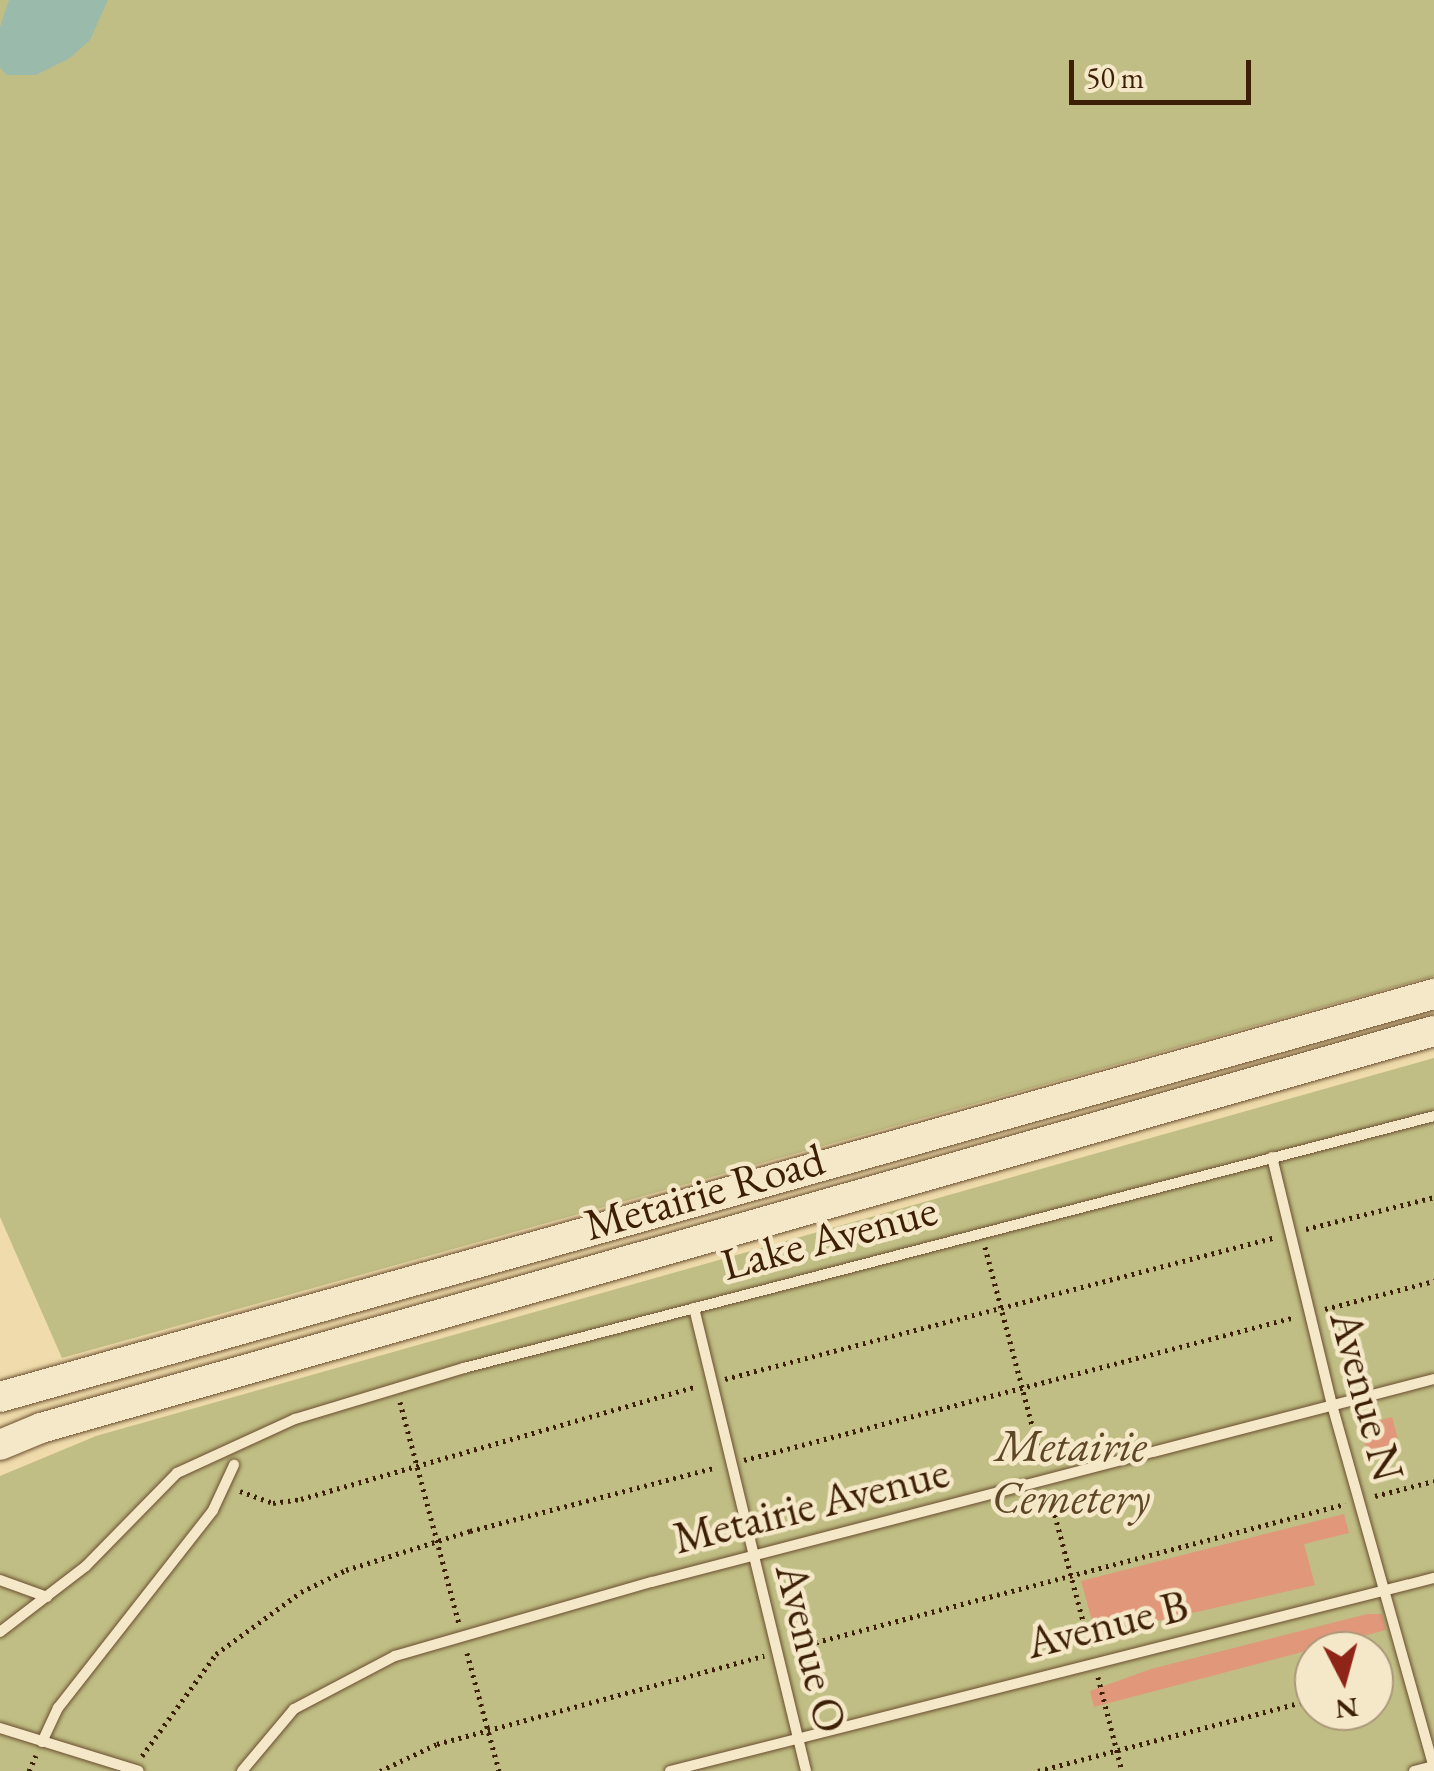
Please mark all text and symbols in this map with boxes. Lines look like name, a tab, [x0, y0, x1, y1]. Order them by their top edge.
scale bar	[1074, 40, 1256, 102]
text: 50 m	[1086, 58, 1144, 97]
street label: Metairie Road	[578, 1132, 830, 1252]
street label: Lake Avenue	[715, 1182, 943, 1292]
street label: Avenue N	[1318, 1305, 1416, 1487]
park label: Metairie Cemetery	[992, 1419, 1150, 1525]
street label: Metairie Avenue	[668, 1445, 954, 1565]
street label: Avenue O	[764, 1558, 858, 1738]
street label: Avenue B	[1021, 1578, 1193, 1670]
north arrow	[1294, 1631, 1394, 1731]
text: N	[1334, 1690, 1360, 1728]

